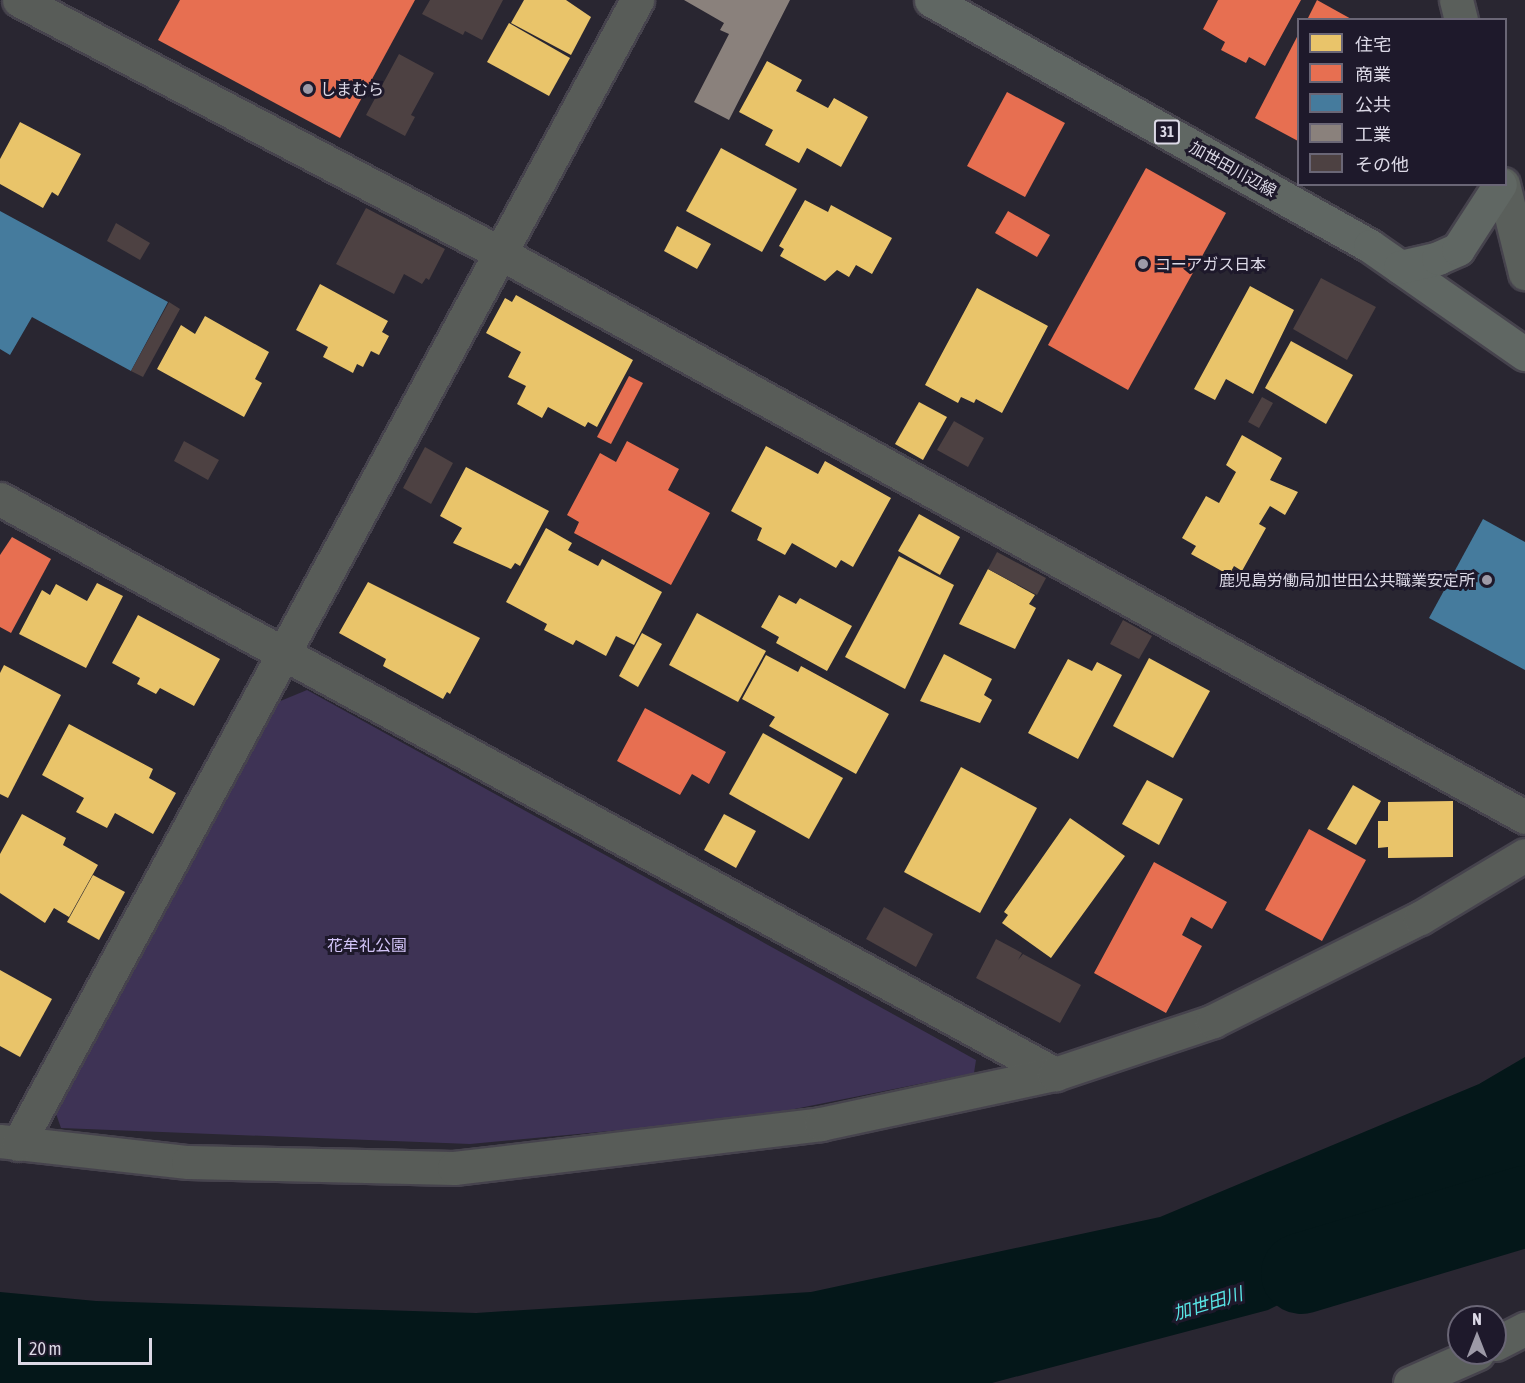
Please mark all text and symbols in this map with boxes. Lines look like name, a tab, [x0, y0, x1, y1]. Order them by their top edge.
legend	[1297, 18, 1507, 186]
text: 住宅	[1355, 34, 1391, 55]
text: 商業	[1355, 64, 1391, 85]
place label: しまむら	[320, 79, 384, 99]
marker: しまむら	[301, 82, 315, 96]
text: 公共	[1355, 94, 1391, 115]
road number: 31	[1154, 120, 1180, 144]
text: 工業	[1355, 124, 1391, 145]
street label: 加世田川辺線	[1186, 137, 1280, 201]
text: その他	[1355, 154, 1409, 175]
place label: コーアガス日本	[1155, 254, 1267, 274]
marker: コーアガス日本	[1136, 257, 1150, 271]
place label: 鹿児島労働局加世田公共職業安定所	[1219, 570, 1475, 590]
marker: 鹿児島労働局加世田公共職業安定所	[1480, 573, 1494, 587]
park label: 花牟礼公園	[327, 935, 407, 955]
water label: 加世田川	[1170, 1283, 1246, 1325]
north arrow	[1447, 1305, 1507, 1365]
text: N	[1472, 1310, 1482, 1328]
scale bar	[21, 1326, 154, 1364]
text: 20 m	[29, 1338, 61, 1359]

